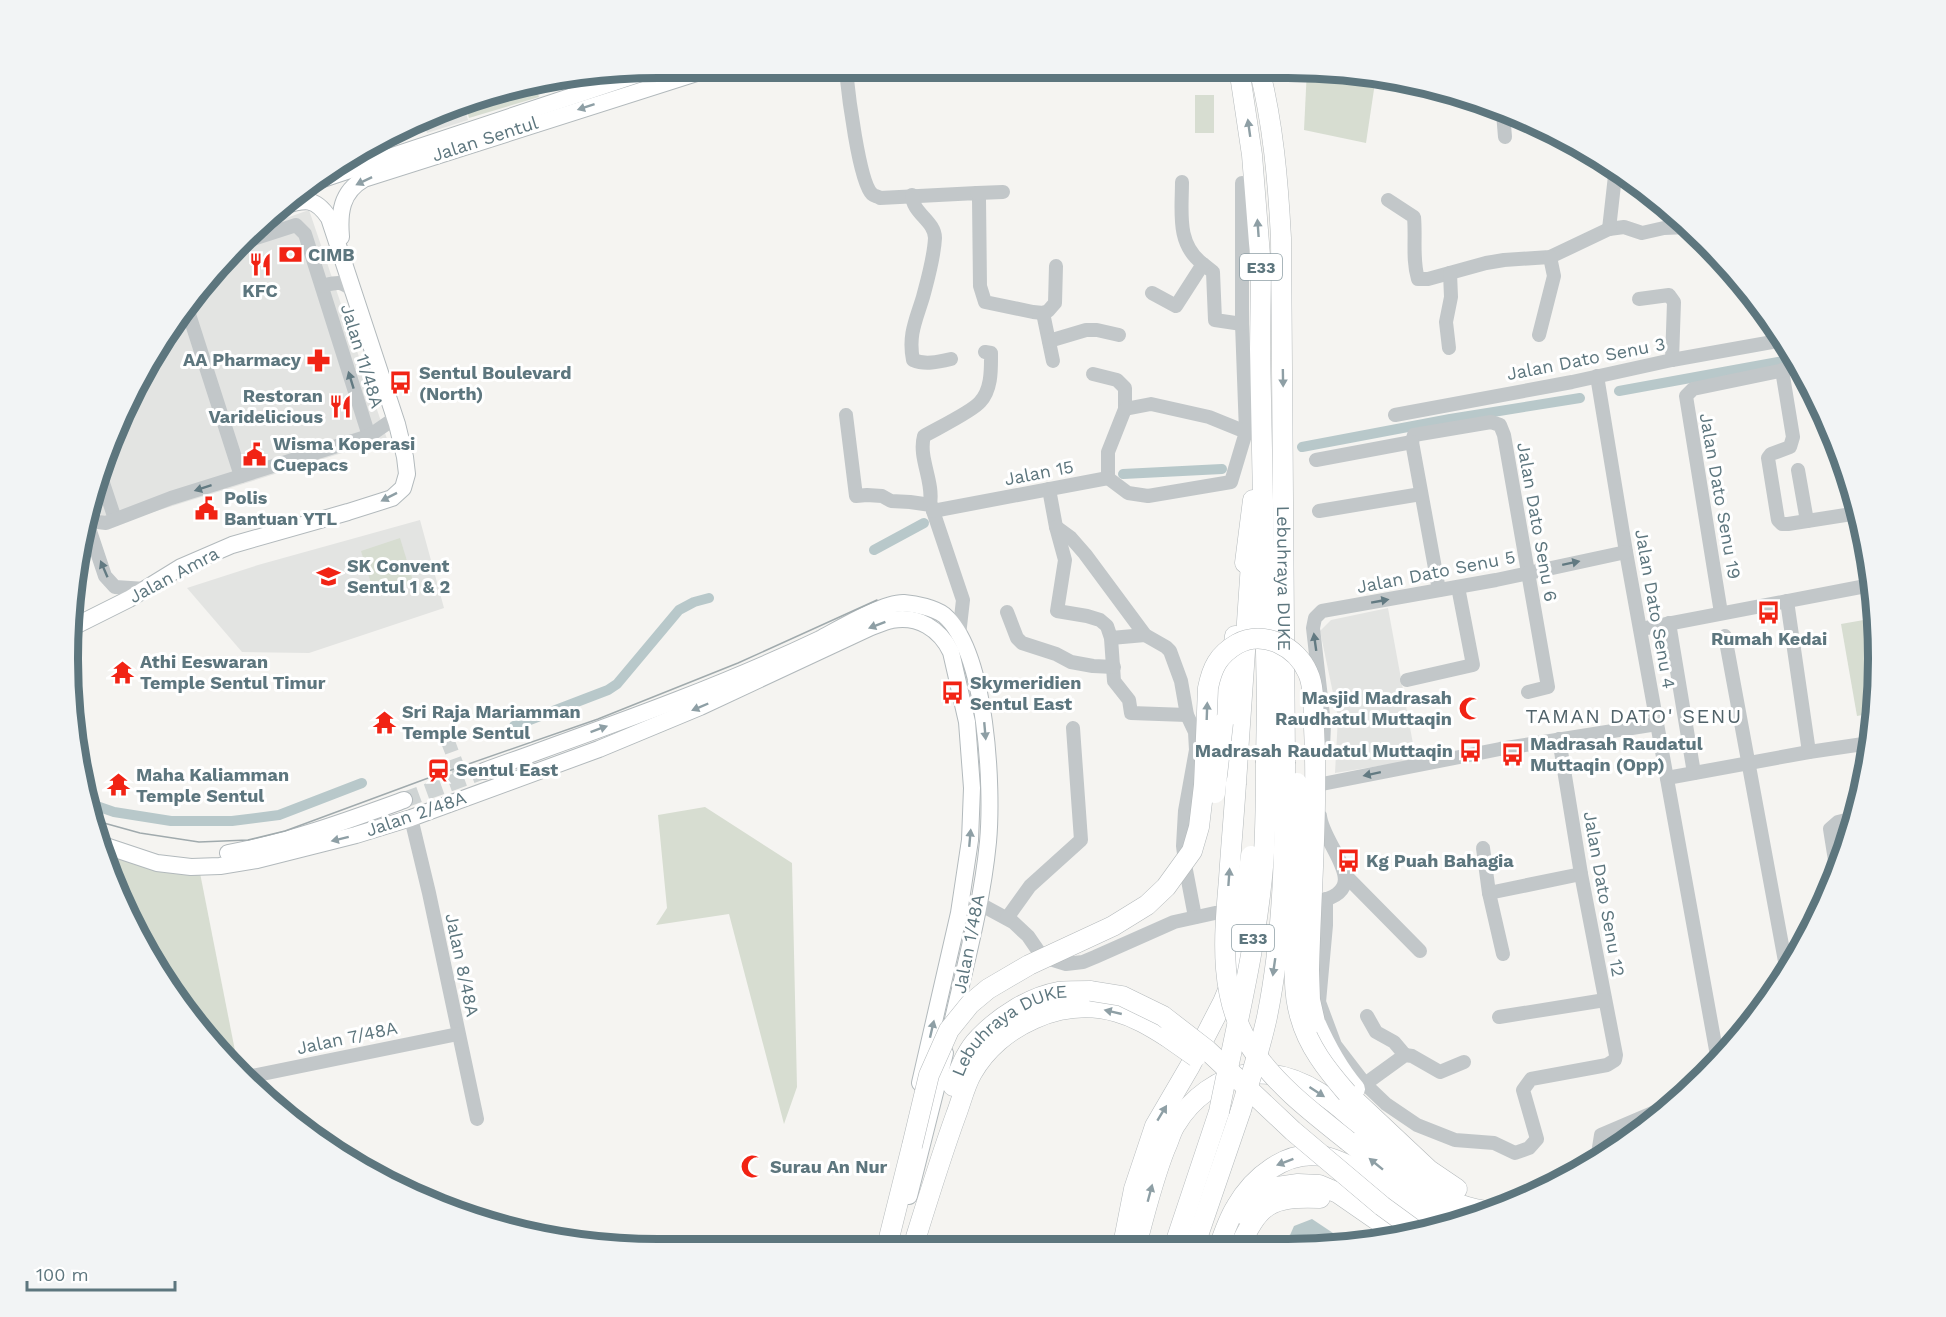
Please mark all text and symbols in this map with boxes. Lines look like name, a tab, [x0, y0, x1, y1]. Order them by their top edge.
one-way arrow	[577, 103, 595, 112]
street label: Jalan Sentul	[429, 111, 541, 166]
one-way arrow	[1244, 118, 1253, 137]
one-way arrow	[355, 175, 373, 185]
one-way arrow	[1253, 218, 1263, 237]
bank icon: CIMB	[277, 242, 303, 268]
place label: CIMB	[308, 244, 355, 265]
restaurant icon: KFC	[247, 252, 273, 278]
road number: E33	[1240, 254, 1282, 280]
place label: KFC	[242, 280, 278, 301]
street label: Jalan 11/48A	[337, 301, 388, 411]
street label: Jalan Dato Senu 3	[1505, 333, 1667, 384]
pharmacy icon: AA Pharmacy	[306, 347, 332, 373]
place label: AA Pharmacy	[183, 349, 302, 370]
place label: Sentul Boulevard (North)	[419, 362, 571, 404]
one-way arrow	[1278, 369, 1288, 388]
bus stop icon: Sentul Boulevard (North)	[388, 370, 414, 396]
one-way arrow	[346, 371, 355, 389]
place label: Restoran Varidelicious	[209, 385, 323, 427]
restaurant icon: Restoran Varidelicious	[328, 393, 354, 419]
street label: Jalan Dato Senu 19	[1696, 411, 1745, 581]
place label: Wisma Koperasi Cuepacs	[273, 433, 415, 475]
public building icon: Wisma Koperasi Cuepacs	[242, 441, 268, 467]
street label: Jalan Dato Senu 6	[1513, 441, 1562, 603]
street label: Jalan 15	[1002, 456, 1075, 490]
one-way arrow	[194, 484, 212, 493]
place label: Polis Bantuan YTL	[224, 487, 337, 529]
one-way arrow	[380, 492, 397, 502]
public building icon: Polis Bantuan YTL	[193, 495, 219, 521]
street label: Lebuhraya DUKE	[1273, 506, 1295, 651]
street label: Jalan Dato Senu 4	[1631, 528, 1680, 690]
street label: Jalan Amra	[125, 542, 222, 607]
street label: Jalan Dato Senu 5	[1355, 546, 1517, 597]
place label: SK Convent Sentul 1 & 2	[347, 555, 450, 597]
one-way arrow	[1562, 558, 1581, 567]
one-way arrow	[99, 560, 109, 578]
school or university icon: SK Convent Sentul 1 & 2	[316, 563, 342, 589]
one-way arrow	[1371, 596, 1390, 605]
bus stop icon: Rumah Kedai	[1756, 600, 1782, 626]
one-way arrow	[868, 621, 886, 630]
place label: Rumah Kedai	[1711, 628, 1827, 649]
one-way arrow	[1310, 633, 1319, 652]
place label: Athi Eeswaran Temple Sentul Timur	[140, 651, 326, 693]
temple icon: Athi Eeswaran Temple Sentul Timur	[109, 659, 135, 685]
place label: Skymeridien Sentul East	[970, 672, 1081, 714]
bus stop icon: Skymeridien Sentul East	[939, 680, 965, 706]
place label: Masjid Madrasah Raudhatul Muttaqin	[1275, 687, 1452, 729]
mosque icon: Masjid Madrasah Raudhatul Muttaqin	[1457, 695, 1483, 721]
place label: Sri Raja Mariamman Temple Sentul	[402, 701, 581, 743]
one-way arrow	[691, 702, 709, 712]
one-way arrow	[1202, 702, 1211, 721]
district label: TAMAN DATO' SENU	[1525, 704, 1743, 728]
temple icon: Sri Raja Mariamman Temple Sentul	[371, 709, 397, 735]
one-way arrow	[980, 722, 990, 741]
one-way arrow	[590, 724, 608, 734]
place label: Madrasah Raudatul Muttaqin (Opp)	[1530, 733, 1703, 775]
bus stop icon: Madrasah Raudatul Muttaqin	[1458, 738, 1484, 764]
place label: Madrasah Raudatul Muttaqin	[1195, 740, 1453, 761]
bus stop icon: Madrasah Raudatul Muttaqin (Opp)	[1499, 741, 1525, 767]
station icon: Sentul East	[425, 757, 451, 783]
place label: Sentul East	[456, 759, 558, 780]
place label: Maha Kaliamman Temple Sentul	[136, 764, 289, 806]
one-way arrow	[1362, 770, 1381, 779]
temple icon: Maha Kaliamman Temple Sentul	[105, 772, 131, 798]
street label: Jalan 2/48A	[363, 787, 469, 840]
street label: Jalan Dato Senu 12	[1580, 809, 1629, 978]
one-way arrow	[965, 829, 974, 848]
one-way arrow	[331, 834, 349, 844]
bus stop icon: Kg Puah Bahagia	[1335, 848, 1361, 874]
place label: Kg Puah Bahagia	[1366, 850, 1514, 871]
one-way arrow	[1224, 868, 1234, 887]
street label: Jalan 1/48A	[949, 892, 988, 995]
street label: Jalan 8/48A	[441, 911, 484, 1019]
road number: E33	[1232, 925, 1274, 951]
one-way arrow	[1270, 957, 1279, 976]
street label: Lebuhraya DUKE	[947, 980, 1068, 1079]
one-way arrow	[1104, 1006, 1122, 1016]
street label: Jalan 7/48A	[295, 1017, 399, 1058]
one-way arrow	[928, 1020, 938, 1039]
one-way arrow	[1308, 1086, 1324, 1098]
one-way arrow	[1157, 1104, 1167, 1121]
mosque icon: Surau An Nur	[739, 1154, 765, 1180]
place label: Surau An Nur	[770, 1156, 888, 1177]
one-way arrow	[1276, 1157, 1294, 1167]
one-way arrow	[1369, 1158, 1384, 1171]
one-way arrow	[1146, 1184, 1156, 1202]
scale bar	[27, 1254, 176, 1292]
text: 100 m	[36, 1264, 89, 1285]

